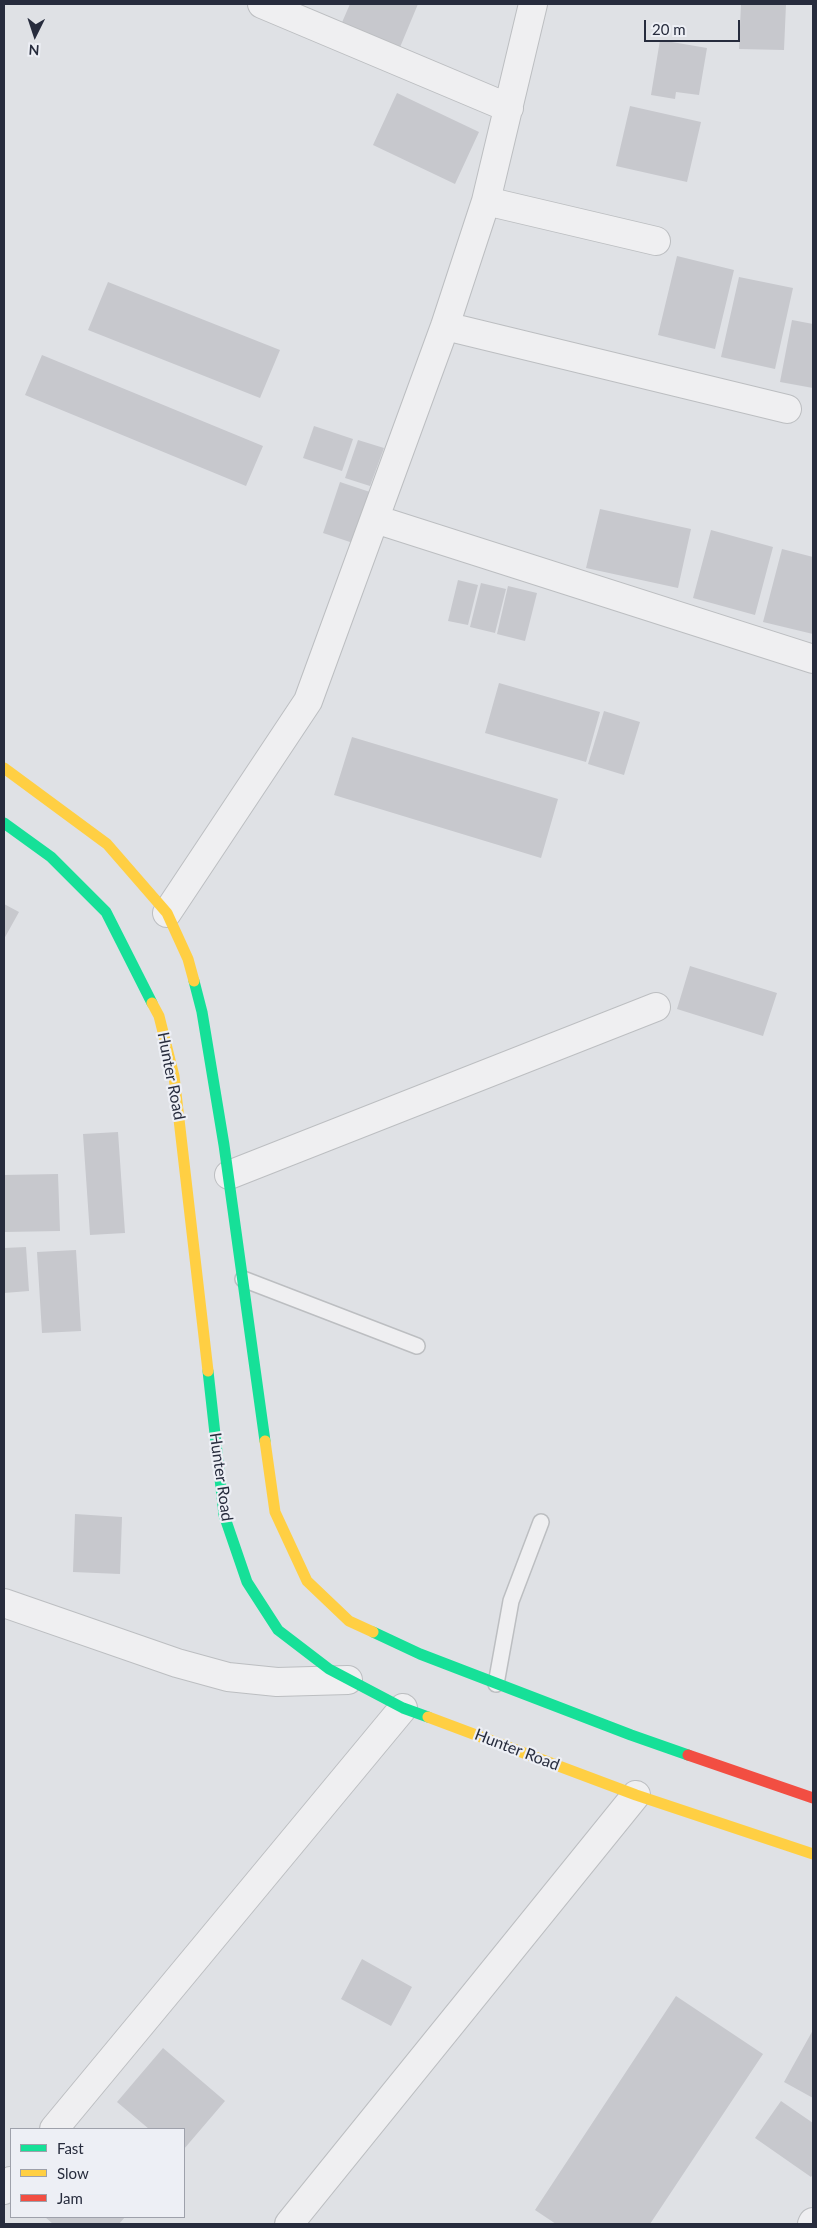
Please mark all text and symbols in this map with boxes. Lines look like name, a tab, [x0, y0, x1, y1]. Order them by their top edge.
north arrow	[10, 10, 60, 60]
scale bar	[647, 10, 743, 42]
text: 20 m	[652, 20, 686, 38]
text: N	[28, 42, 40, 59]
street label: Hunter Road	[153, 1030, 189, 1122]
street label: Hunter Road	[205, 1431, 237, 1523]
street label: Hunter Road	[472, 1725, 562, 1775]
legend	[10, 2128, 185, 2218]
text: Fast	[57, 2139, 84, 2157]
text: Slow	[57, 2164, 89, 2182]
text: Jam	[57, 2189, 83, 2207]

